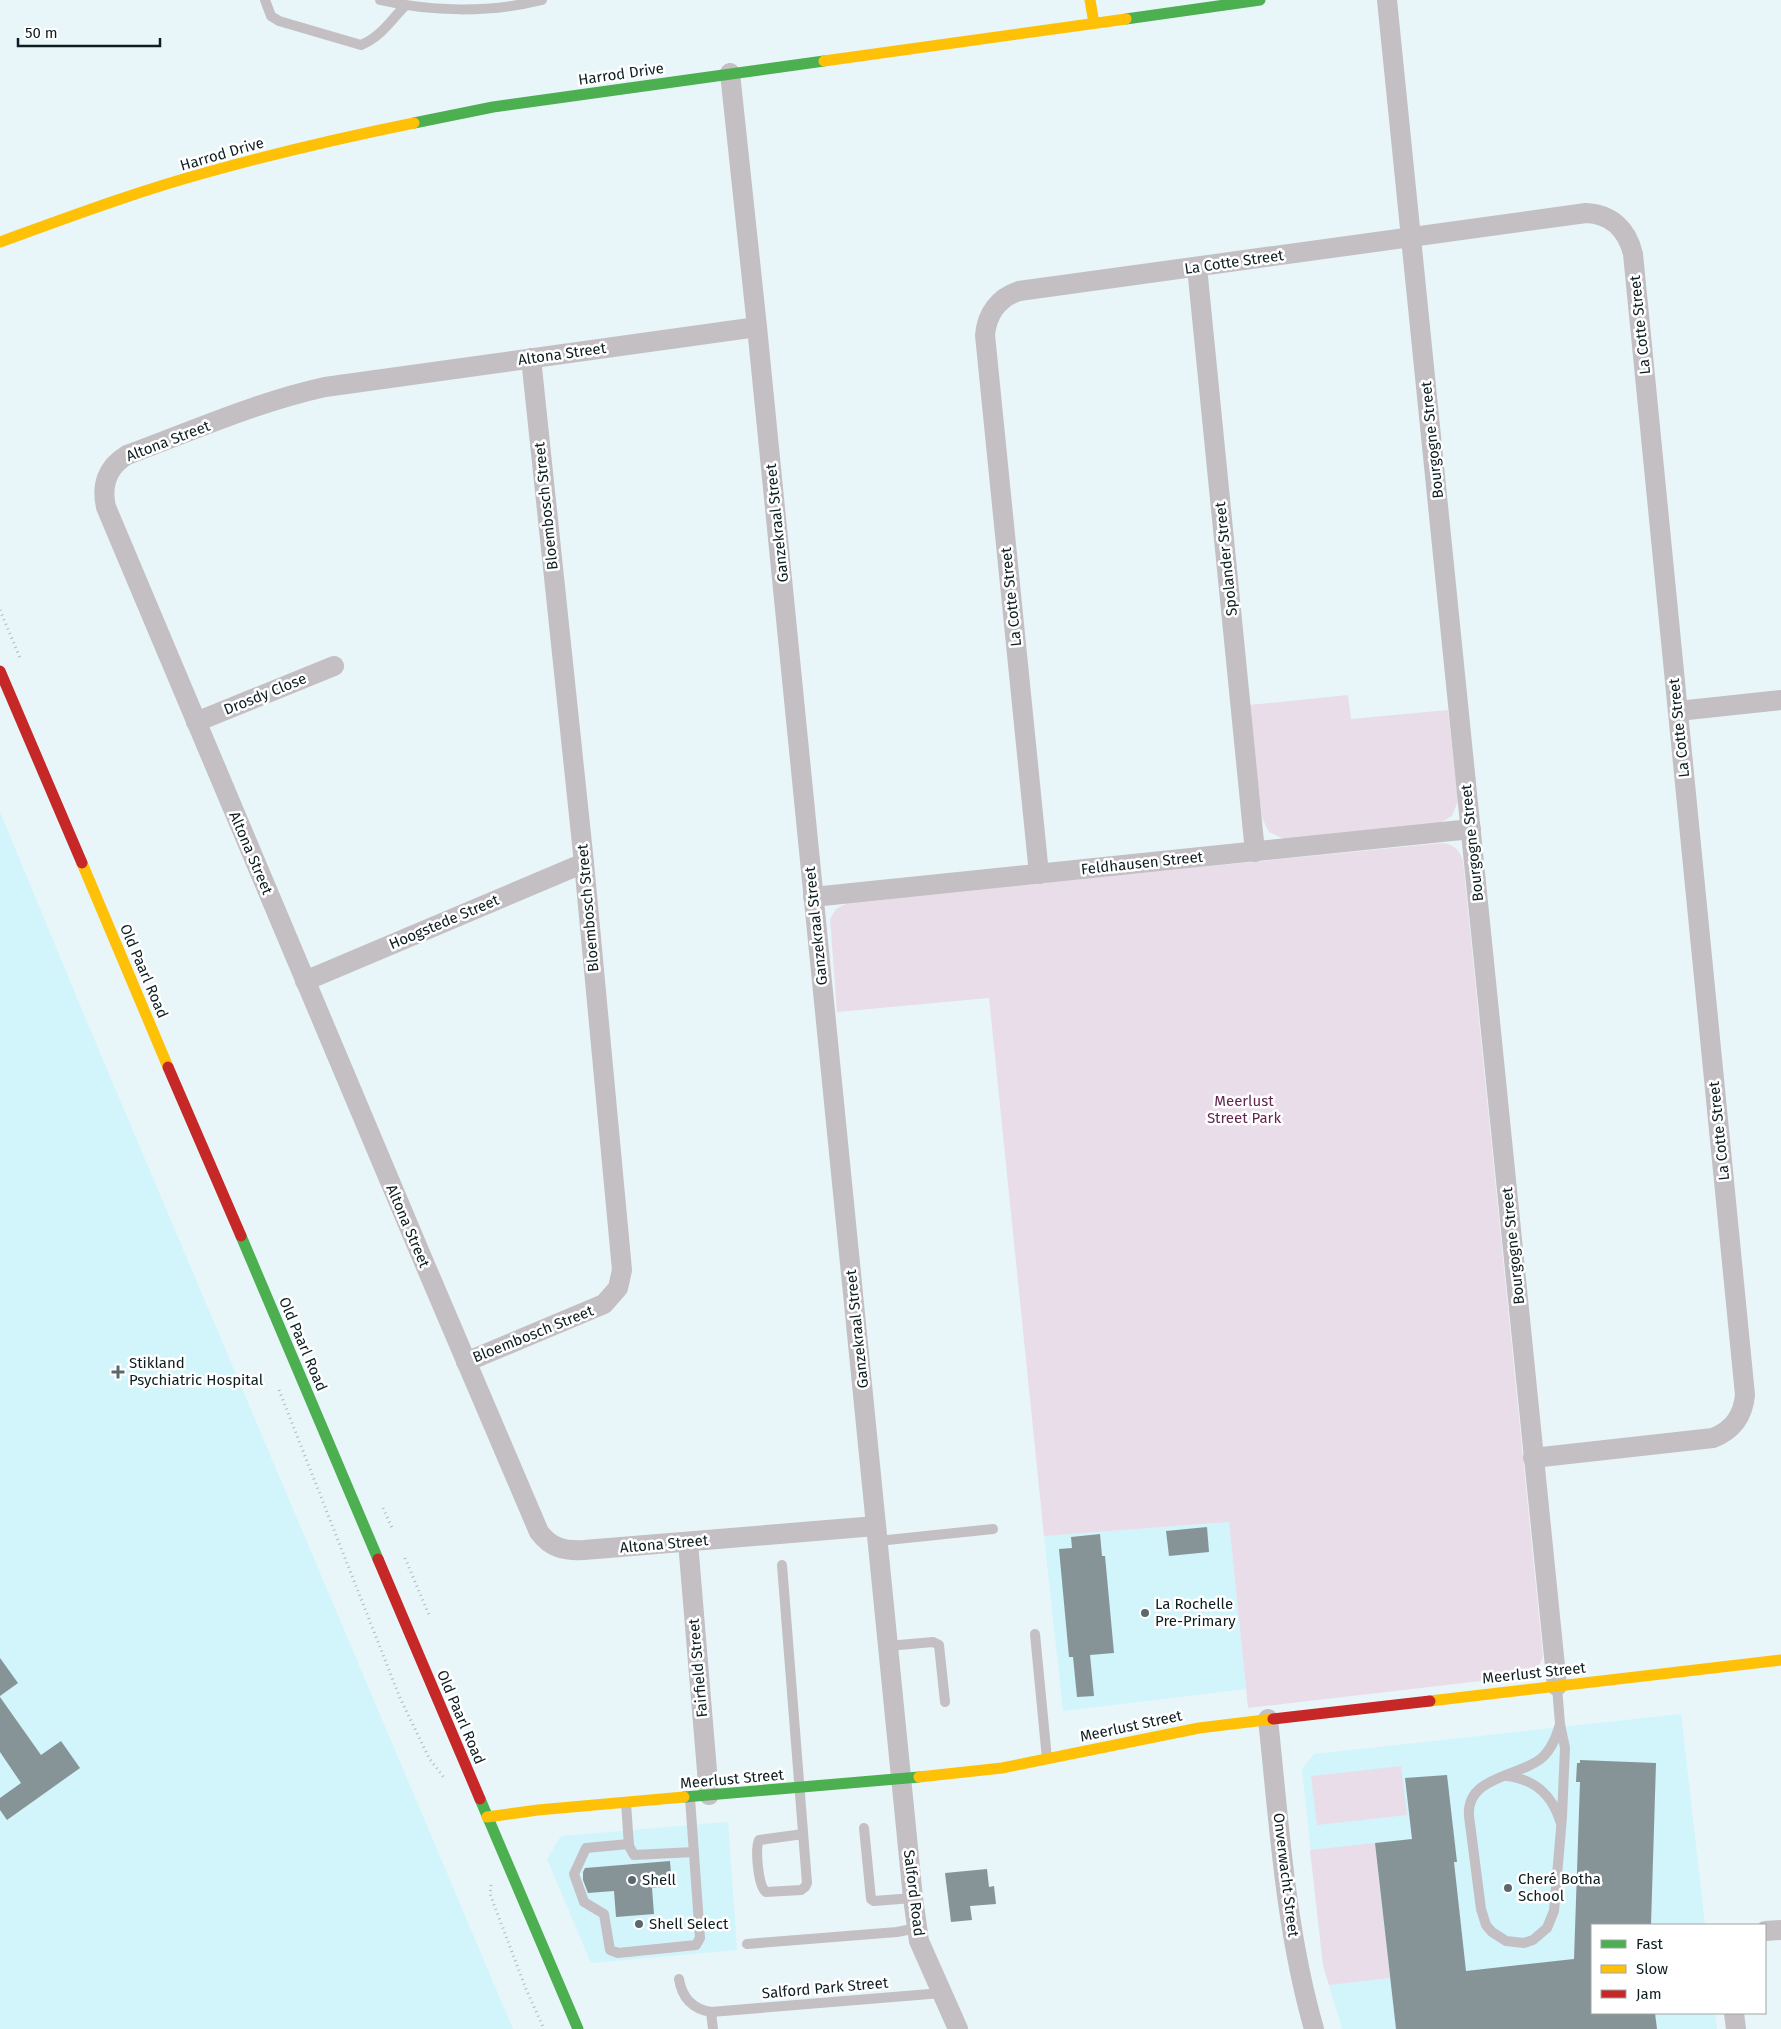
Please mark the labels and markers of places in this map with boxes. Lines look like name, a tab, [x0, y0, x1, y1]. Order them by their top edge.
place label: Stikland Psychiatric Hospital	[129, 1354, 264, 1389]
marker: Stikland Psychiatric Hospital	[111, 1365, 125, 1379]
place label: La Rochelle Pre-Primary	[1155, 1595, 1236, 1630]
marker: La Rochelle Pre-Primary	[1139, 1607, 1151, 1619]
place label: Cheré Botha School	[1518, 1870, 1601, 1905]
place label: Shell	[642, 1871, 677, 1889]
marker: Shell	[626, 1874, 638, 1886]
marker: Cheré Botha School	[1502, 1882, 1514, 1894]
place label: Shell Select	[649, 1915, 729, 1933]
marker: Shell Select	[633, 1918, 645, 1930]

